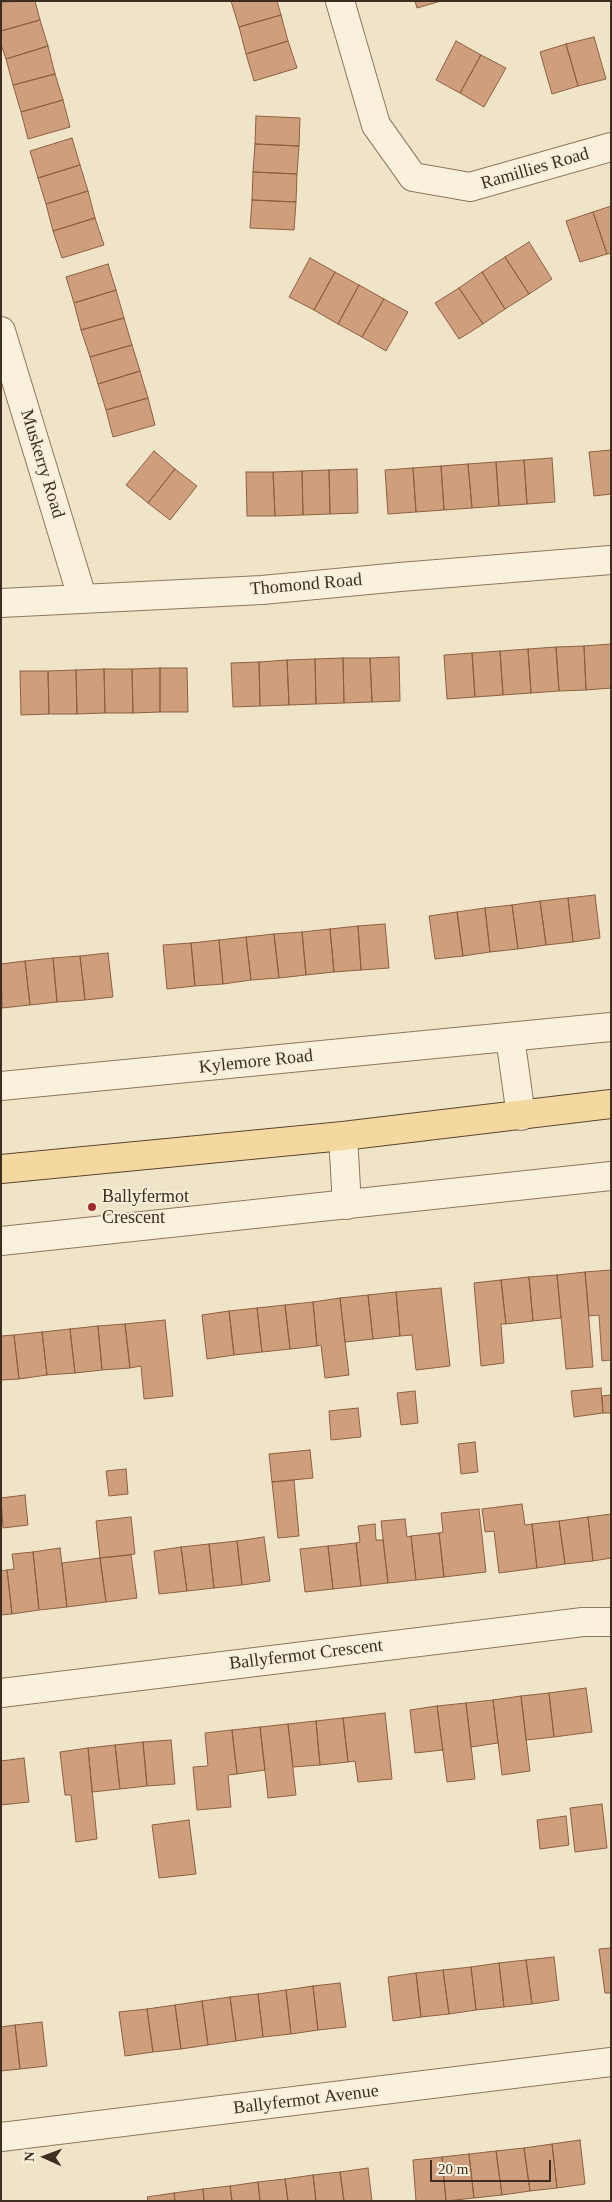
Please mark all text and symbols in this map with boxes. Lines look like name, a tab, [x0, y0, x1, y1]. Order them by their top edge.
street label: Ramillies Road	[478, 143, 592, 195]
street label: Muskerry Road	[15, 407, 69, 521]
street label: Thomond Road	[249, 569, 363, 601]
street label: Kylemore Road	[198, 1045, 314, 1079]
place label: Ballyfermot Crescent	[102, 1186, 189, 1228]
marker: Ballyfermot Crescent	[86, 1201, 98, 1213]
street label: Ballyfermot Crescent	[228, 1635, 384, 1675]
street label: Ballyfermot Avenue	[232, 2080, 380, 2120]
north arrow	[20, 2132, 70, 2182]
scale bar	[432, 2150, 553, 2182]
text: N	[22, 2151, 37, 2162]
text: 20 m	[438, 2161, 468, 2177]

